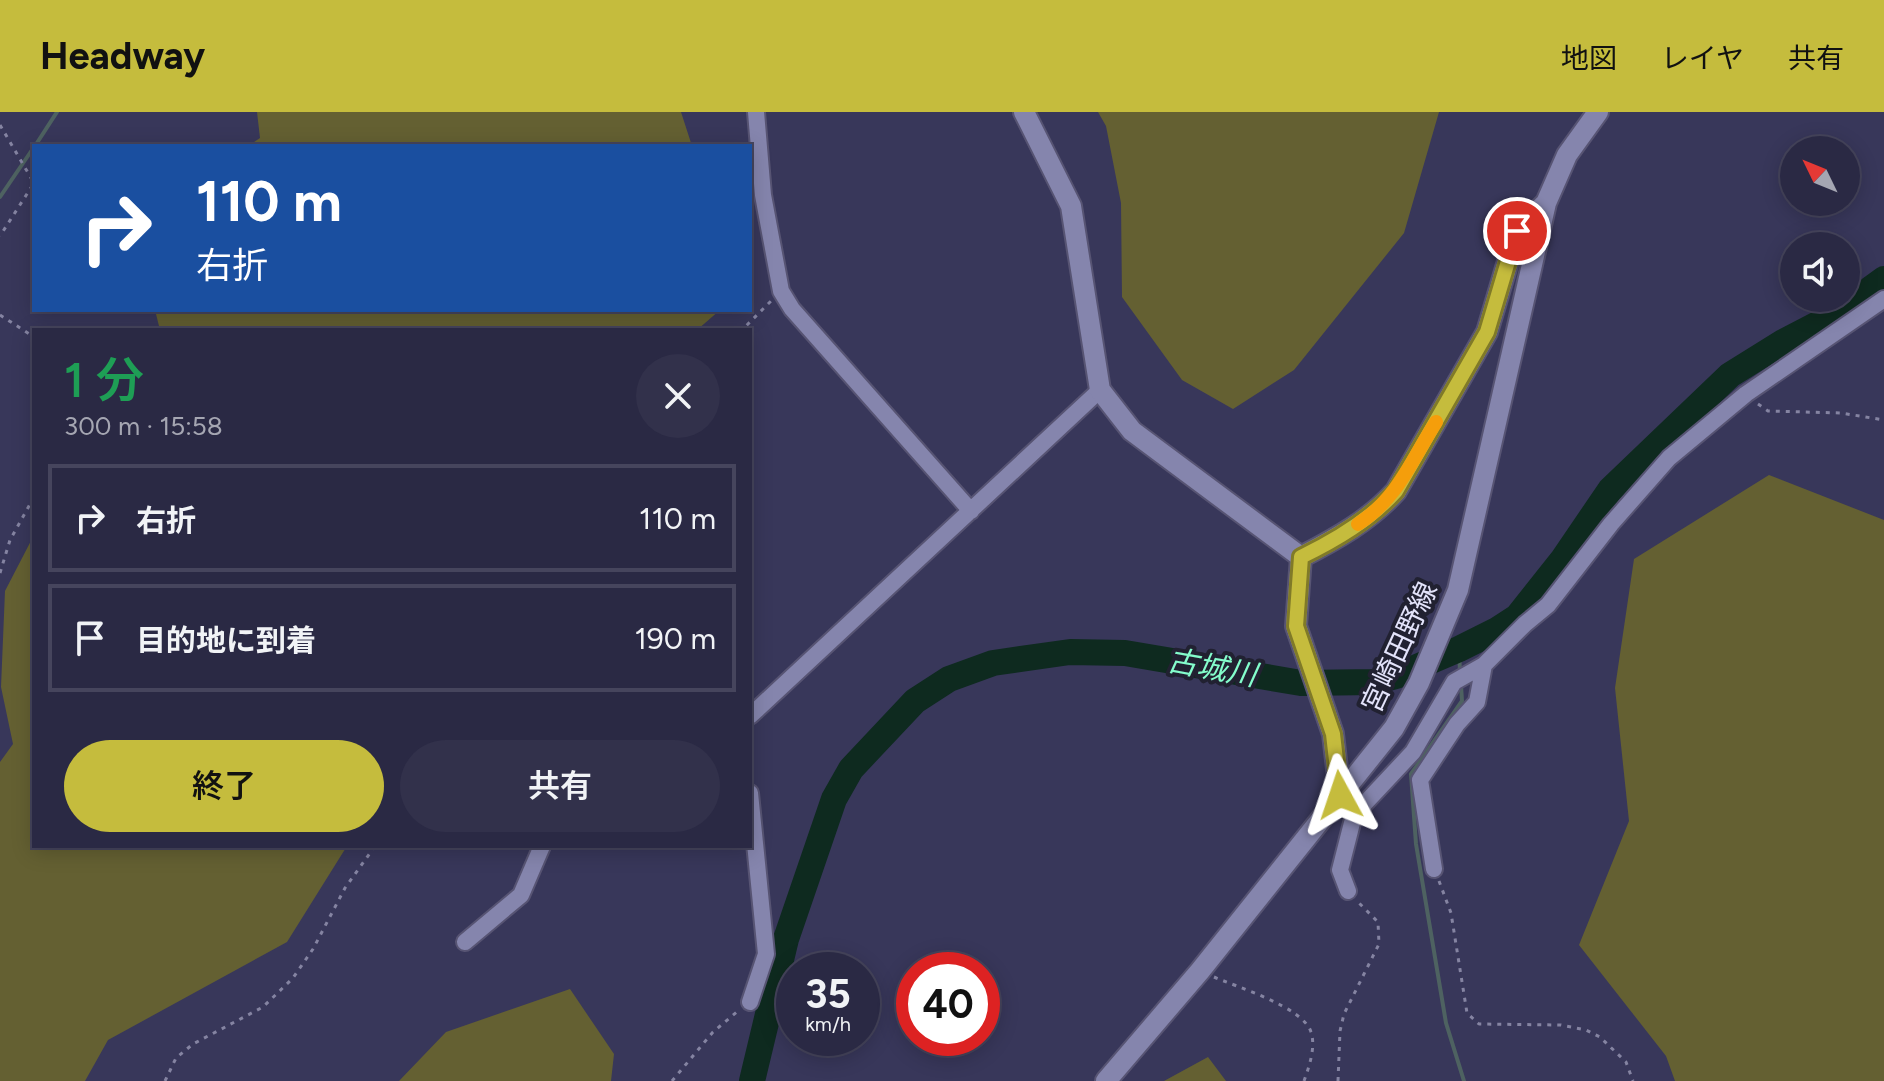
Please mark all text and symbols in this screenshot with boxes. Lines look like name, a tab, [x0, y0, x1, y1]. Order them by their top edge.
text: Headway	[40, 33, 205, 79]
text: 地図	[1561, 41, 1617, 75]
text: レイヤ	[1661, 41, 1744, 75]
text: 共有	[1788, 41, 1844, 75]
north arrow	[1780, 136, 1860, 216]
map controls	[1780, 136, 1860, 312]
text: 110 m	[196, 168, 342, 235]
icon: right	[64, 176, 168, 280]
pin	[1483, 197, 1551, 265]
icon: arrive	[1495, 209, 1539, 253]
button: sound	[1780, 232, 1860, 312]
text: 右折	[196, 244, 268, 287]
text: 1 分	[64, 351, 144, 409]
button: close	[636, 354, 720, 438]
text: 300 m · 15:58	[64, 410, 223, 442]
icon: right	[68, 496, 112, 540]
text: 110 m	[639, 500, 716, 537]
text: 右折	[136, 502, 196, 539]
street label: 宮崎田野線	[1354, 576, 1444, 718]
icon: arrive	[68, 616, 112, 660]
text: 190 m	[634, 620, 716, 657]
text: 目的地に到着	[136, 622, 316, 659]
water label: 古城川	[1165, 641, 1263, 694]
button: 終了	[64, 740, 384, 832]
button: 共有	[400, 740, 720, 832]
position arrow	[1298, 753, 1382, 837]
speed limit sign: 40	[896, 952, 1000, 1056]
text: 35	[805, 970, 851, 1018]
text: km/h	[805, 1012, 851, 1036]

